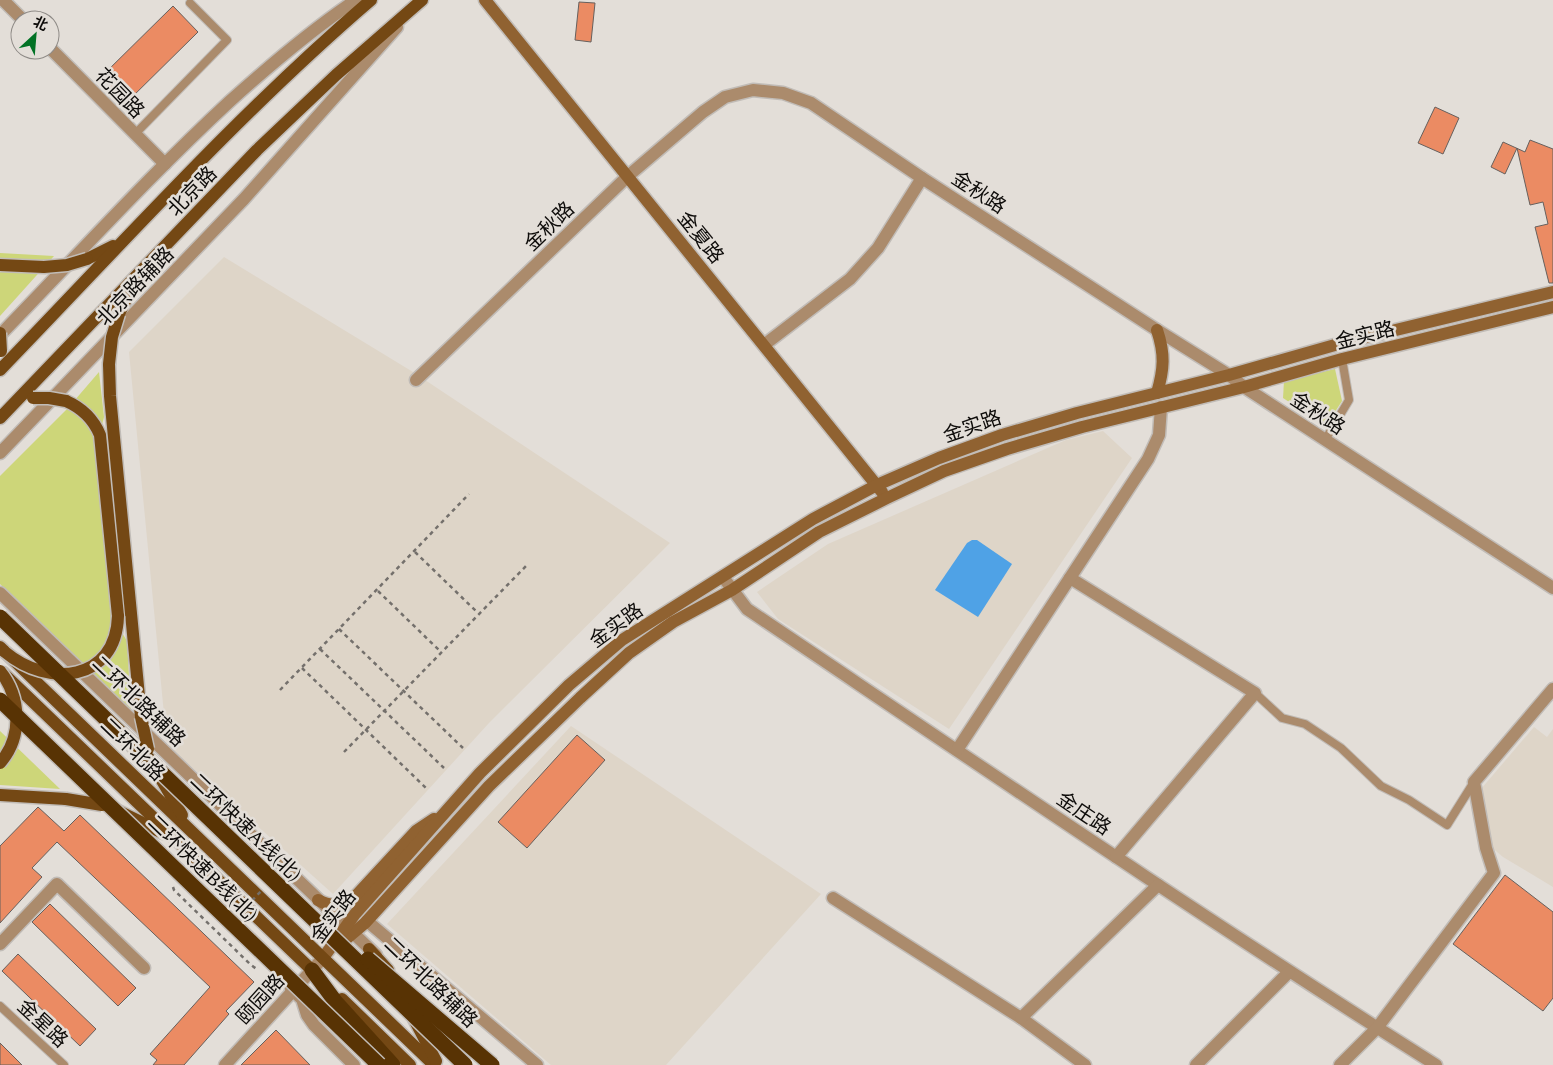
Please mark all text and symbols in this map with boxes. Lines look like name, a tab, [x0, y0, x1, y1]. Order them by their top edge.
north arrow	[10, 10, 60, 60]
text: 北	[30, 11, 51, 36]
street label: 花园路	[88, 62, 151, 126]
street label: 北京路	[161, 160, 224, 224]
street label: 金秋路	[945, 164, 1012, 222]
street label: 金秋路	[518, 195, 582, 258]
street label: 金夏路	[670, 205, 731, 270]
street label: 北京路辅路	[90, 240, 181, 333]
street label: 金实路	[1333, 314, 1398, 358]
street label: 金秋路	[1284, 385, 1351, 443]
street label: 金实路	[939, 403, 1006, 451]
street label: 金实路	[584, 596, 650, 656]
street label: 二环北路辅路	[88, 651, 190, 751]
street label: 二环北路	[96, 713, 170, 785]
street label: 二环快速A线(北)	[183, 767, 308, 889]
street label: 金庄路	[1050, 785, 1117, 843]
street label: 二环快速B线(北)	[140, 808, 264, 929]
street label: 金实路	[304, 884, 364, 950]
street label: 二环北路辅路	[377, 930, 484, 1035]
street label: 颐园路	[230, 967, 292, 1032]
street label: 金星路	[10, 992, 74, 1055]

